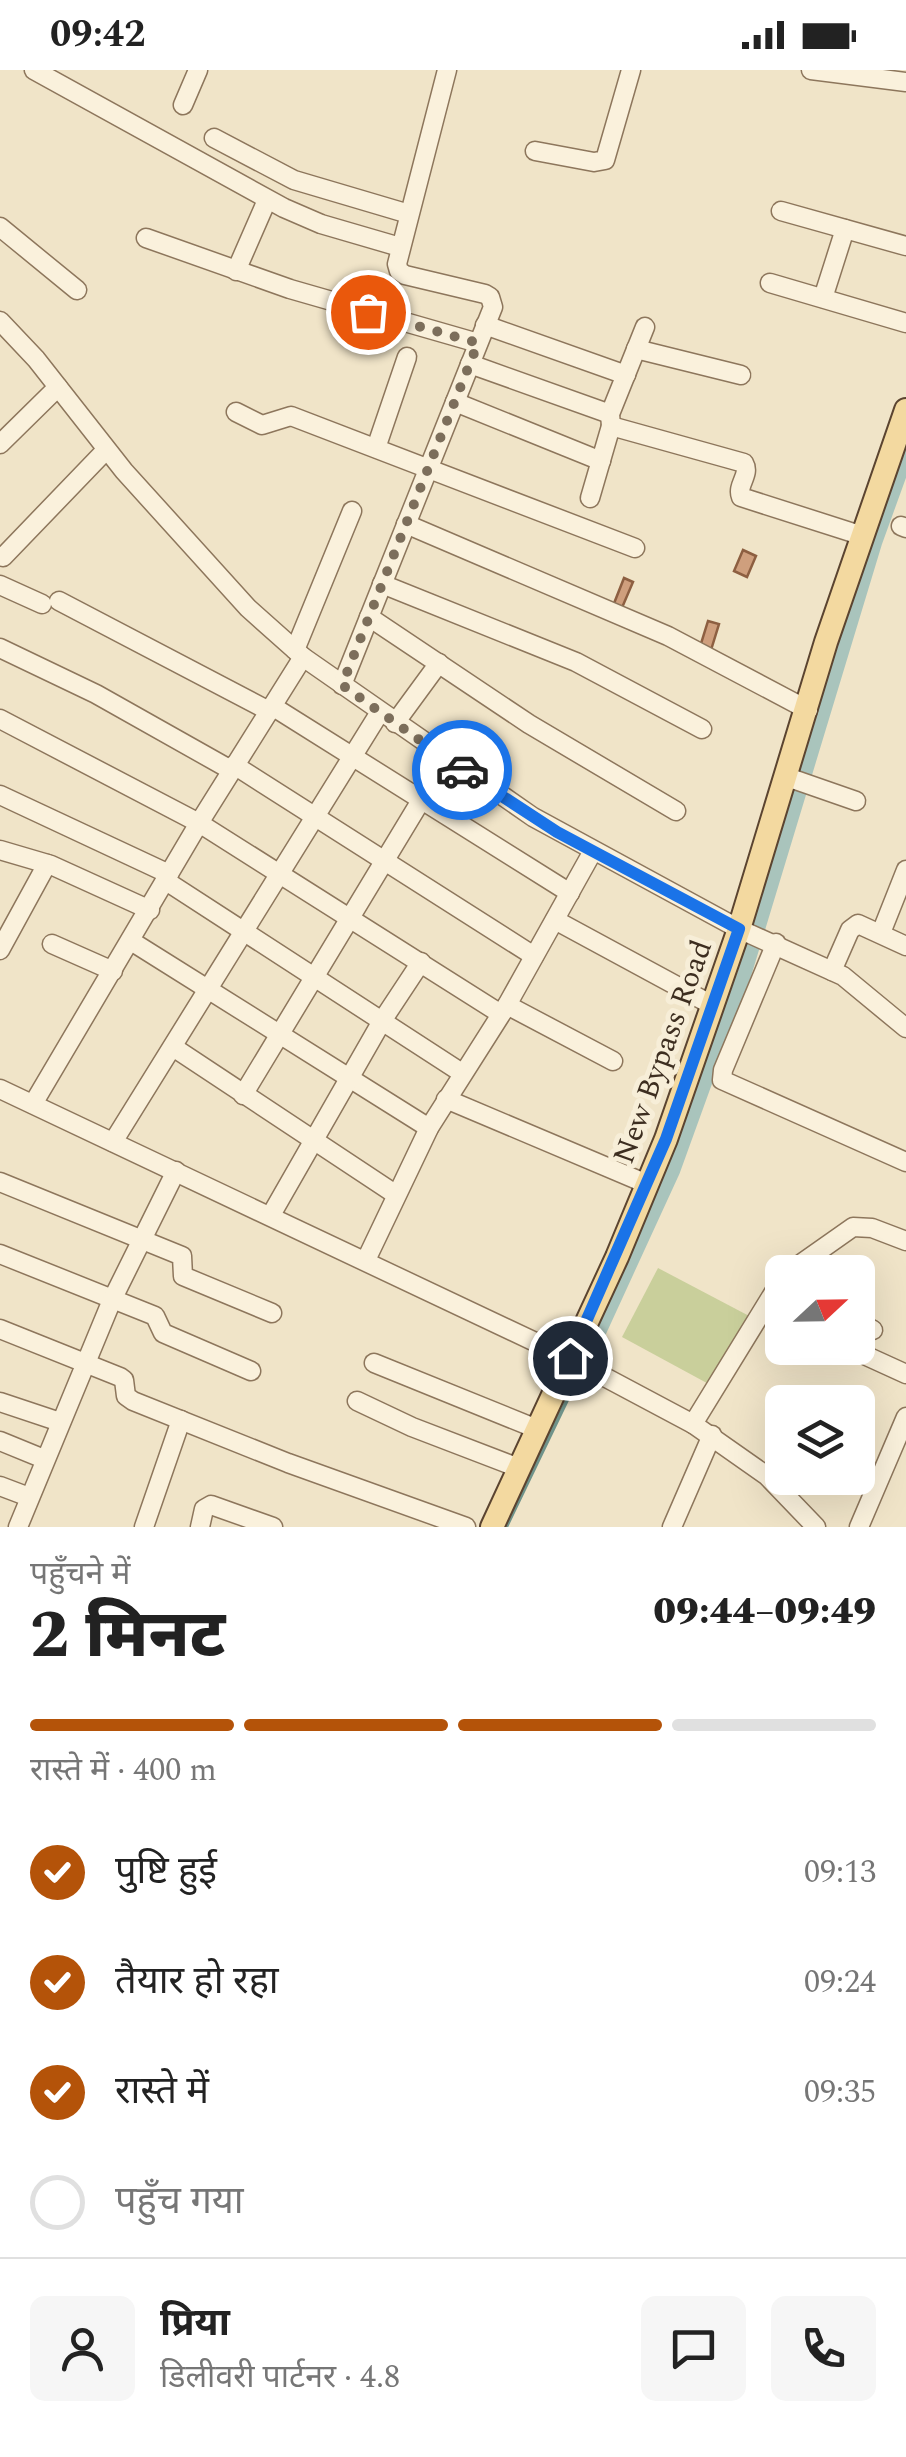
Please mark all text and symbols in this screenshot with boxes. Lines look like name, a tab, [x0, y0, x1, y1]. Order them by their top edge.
text: 09:42	[50, 6, 145, 64]
pin	[326, 270, 411, 355]
icon: bag	[341, 285, 396, 340]
courier	[412, 720, 512, 820]
icon: car	[435, 743, 490, 798]
street label: New Bypass Road	[601, 934, 725, 1170]
north arrow	[765, 1255, 875, 1365]
map controls	[765, 1255, 875, 1495]
pin	[528, 1316, 613, 1401]
icon: home	[543, 1331, 598, 1386]
button: layers	[765, 1385, 875, 1495]
text: पहुँचने में	[30, 1550, 130, 1599]
text: 09:44–09:49	[653, 1583, 876, 1641]
text: 2 मिनट	[30, 1587, 225, 1686]
text: रास्ते में · 400 m	[30, 1746, 217, 1795]
text: पुष्टि हुई	[115, 1843, 217, 1901]
icon: check	[30, 1845, 85, 1900]
text: 09:13	[804, 1848, 876, 1897]
text: तैयार हो रहा	[115, 1953, 279, 2011]
icon: check	[30, 1955, 85, 2010]
text: 09:24	[804, 1958, 876, 2007]
text: रास्ते में	[115, 2063, 209, 2121]
icon: check	[30, 2065, 85, 2120]
text: 09:35	[804, 2068, 876, 2117]
text: पहुँच गया	[115, 2173, 244, 2231]
text: प्रिया	[160, 2295, 230, 2353]
button: person	[30, 2296, 135, 2401]
button: chat	[641, 2296, 746, 2401]
button: phone	[771, 2296, 876, 2401]
text: डिलीवरी पार्टनर · 4.8	[160, 2353, 400, 2402]

